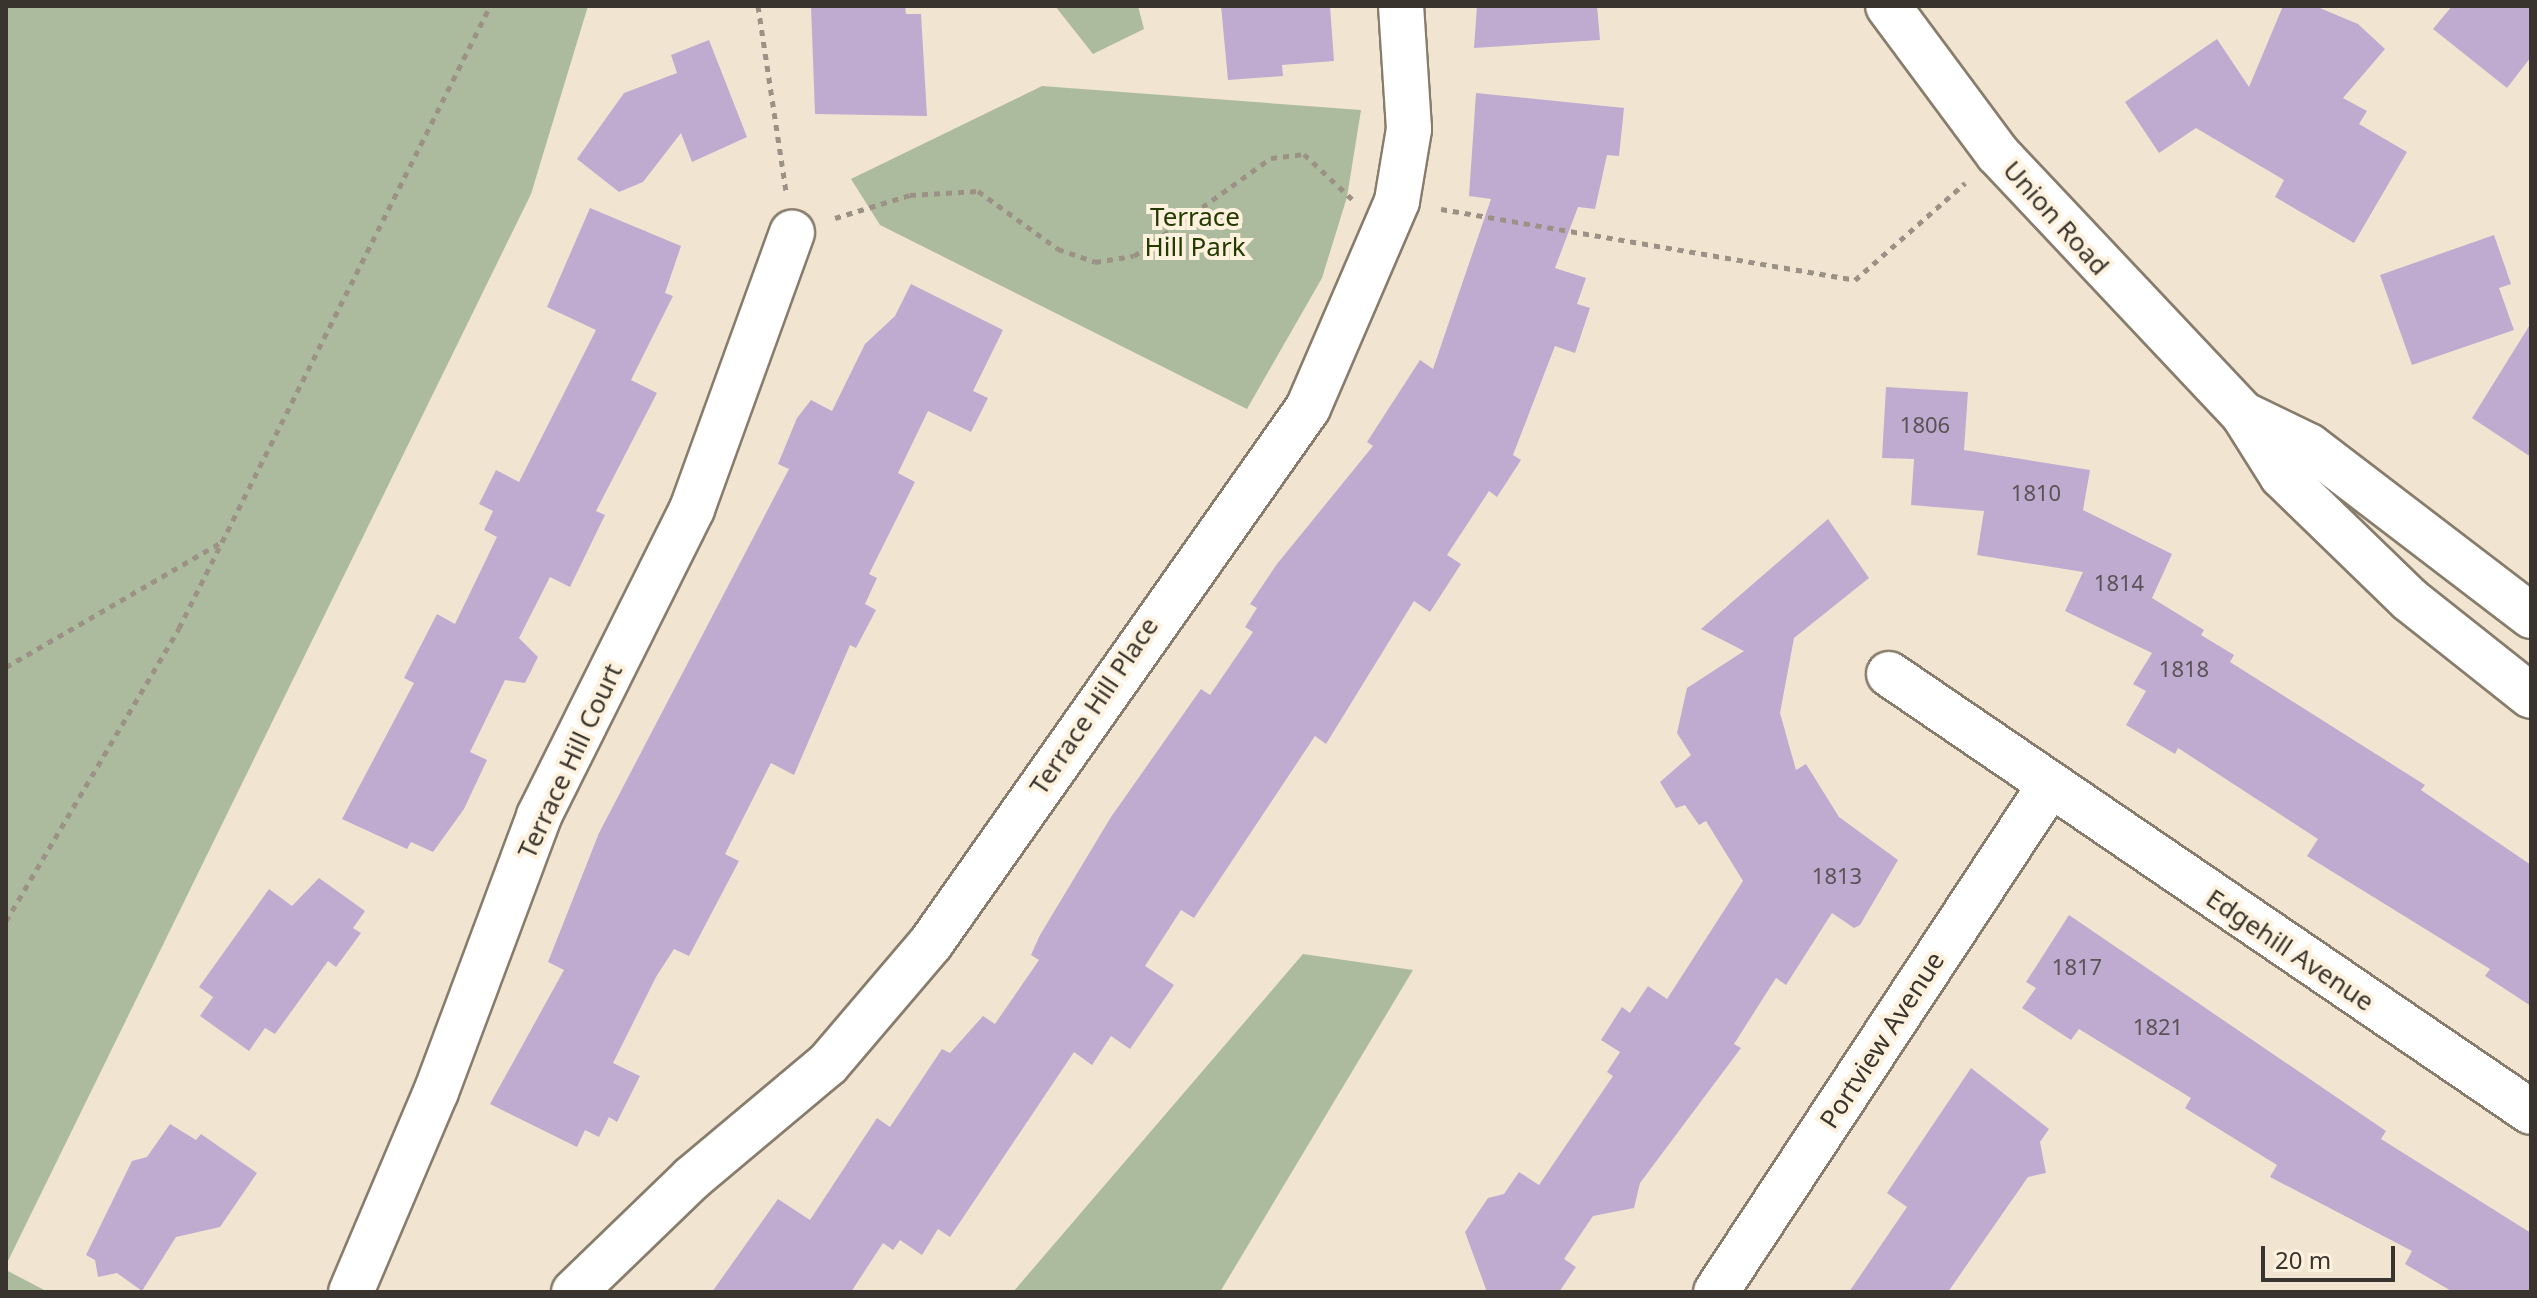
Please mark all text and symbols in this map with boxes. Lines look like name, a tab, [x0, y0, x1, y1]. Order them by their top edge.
street label: Union Road	[1997, 154, 2115, 282]
park label: Terrace Hill Park	[1144, 201, 1246, 262]
house number: 1806	[1900, 412, 1950, 438]
house number: 1810	[2011, 480, 2061, 506]
house number: 1814	[2094, 570, 2144, 596]
street label: Terrace Hill Place	[1023, 611, 1165, 801]
house number: 1818	[2159, 656, 2209, 682]
street label: Terrace Hill Court	[511, 659, 629, 863]
house number: 1813	[1812, 863, 1862, 889]
street label: Edgehill Avenue	[2200, 882, 2380, 1018]
street label: Portview Avenue	[1813, 946, 1951, 1134]
house number: 1817	[2052, 954, 2102, 980]
house number: 1821	[2133, 1014, 2183, 1040]
scale bar	[2265, 1230, 2399, 1280]
text: 20 m	[2275, 1243, 2331, 1276]

